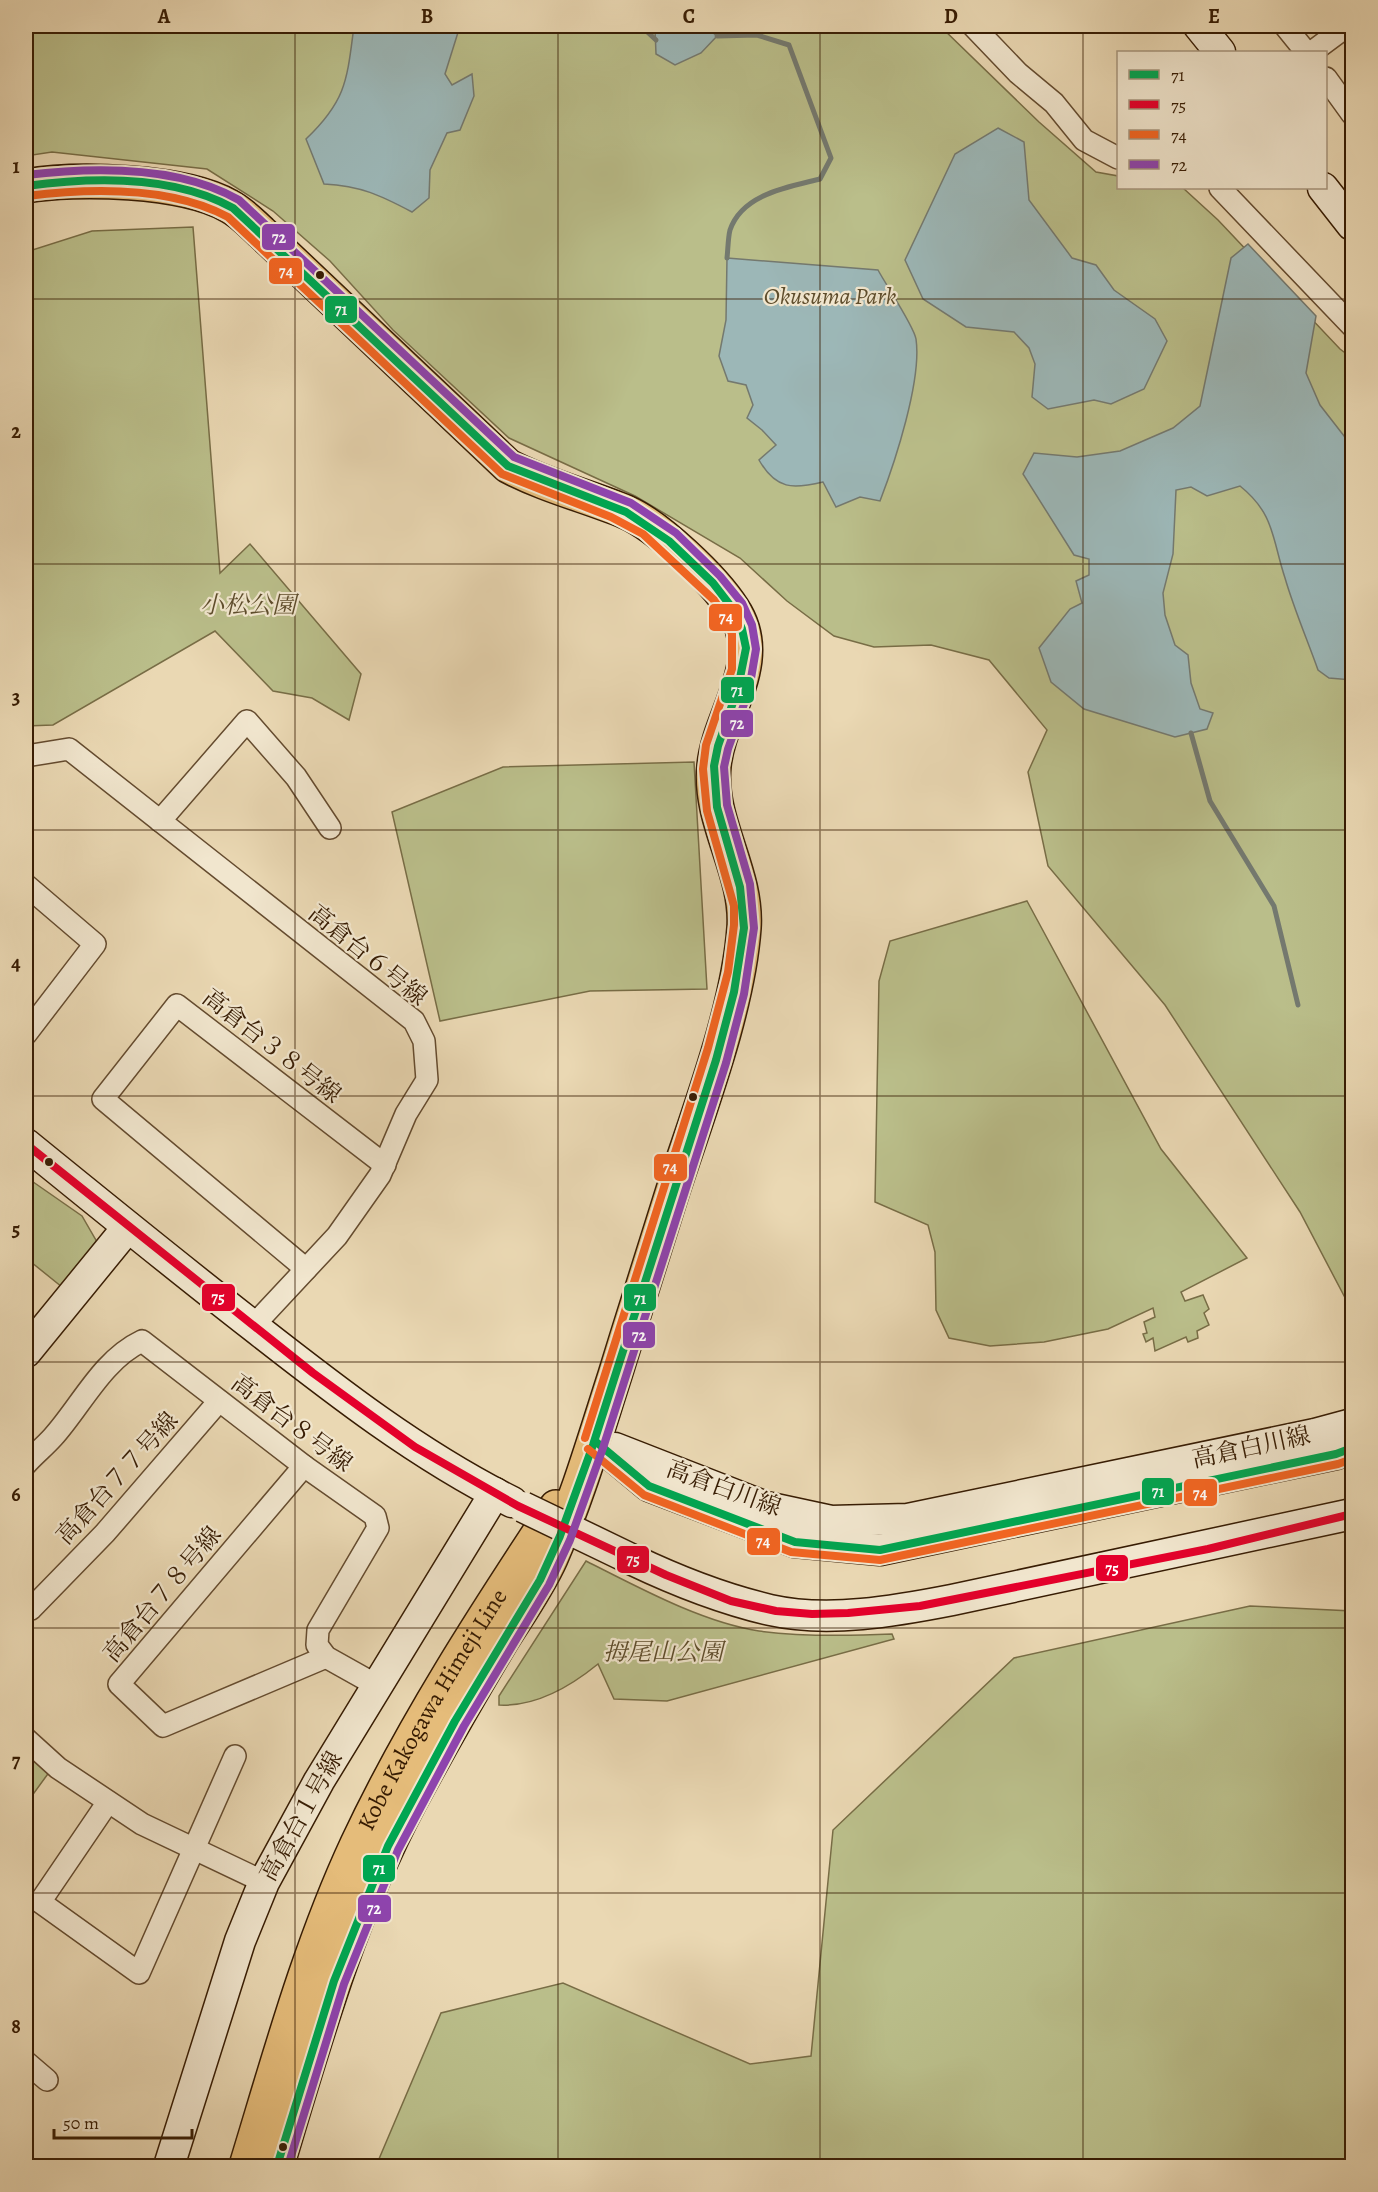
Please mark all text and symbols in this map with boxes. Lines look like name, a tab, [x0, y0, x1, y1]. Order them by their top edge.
text: A	[157, 3, 171, 30]
text: B	[421, 3, 433, 30]
text: C	[683, 3, 695, 30]
text: D	[944, 3, 958, 30]
text: E	[1208, 3, 1220, 30]
legend	[1117, 51, 1327, 189]
text: 71	[1171, 63, 1185, 87]
text: 75	[1171, 93, 1186, 117]
text: 74	[1171, 123, 1187, 147]
text: 1	[12, 153, 20, 180]
text: 72	[1171, 153, 1188, 177]
line badge: 72	[261, 223, 296, 251]
text: 72	[272, 227, 287, 249]
line badge: 74	[268, 257, 303, 285]
text: 74	[279, 261, 294, 283]
unlabelled marker	[314, 269, 326, 281]
park label: Okusuma Park	[764, 280, 897, 312]
line badge: 71	[324, 295, 358, 324]
text: 71	[335, 299, 348, 321]
text: 2	[11, 418, 21, 445]
park label: 小松公園	[200, 589, 300, 621]
line badge: 74	[708, 603, 743, 632]
text: 74	[719, 607, 734, 629]
line badge: 71	[720, 676, 755, 704]
text: 71	[731, 680, 744, 702]
text: 3	[12, 684, 20, 711]
line badge: 72	[720, 709, 754, 738]
text: 72	[730, 713, 745, 735]
street label: 高倉台６号線	[302, 897, 434, 1013]
text: 4	[11, 950, 21, 977]
street label: 高倉台３８号線	[196, 982, 348, 1110]
unlabelled marker	[687, 1091, 699, 1103]
line badge: 74	[653, 1153, 688, 1182]
unlabelled marker	[43, 1156, 55, 1168]
text: 74	[663, 1157, 678, 1179]
text: 5	[12, 1216, 20, 1243]
line badge: 75	[201, 1283, 236, 1312]
line badge: 71	[623, 1283, 657, 1312]
text: 75	[211, 1287, 225, 1309]
text: 71	[634, 1288, 647, 1310]
line badge: 72	[622, 1321, 656, 1349]
text: 72	[632, 1325, 647, 1347]
street label: 高倉台８号線	[225, 1367, 359, 1479]
street label: 高倉台７７号線	[49, 1405, 185, 1551]
street label: 高倉白川線	[1189, 1419, 1313, 1475]
street label: 高倉白川線	[662, 1452, 786, 1524]
line badge: 71	[1141, 1477, 1175, 1506]
line badge: 74	[1183, 1478, 1218, 1507]
text: 6	[11, 1481, 21, 1508]
text: 71	[1152, 1481, 1165, 1503]
text: 74	[1193, 1483, 1208, 1505]
street label: 高倉台７８号線	[96, 1519, 228, 1669]
line badge: 74	[746, 1527, 781, 1556]
text: 74	[756, 1531, 771, 1553]
line badge: 75	[616, 1545, 650, 1574]
text: 75	[626, 1549, 640, 1571]
line badge: 75	[1095, 1554, 1129, 1582]
text: 75	[1105, 1558, 1119, 1580]
street label: Kobe Kakogawa Himeji Line	[350, 1582, 514, 1836]
park label: 拇尾山公園	[603, 1636, 727, 1668]
street label: 高倉台１号線	[252, 1745, 350, 1887]
text: 7	[12, 1747, 21, 1774]
line badge: 71	[362, 1854, 396, 1883]
text: 71	[373, 1858, 386, 1880]
line badge: 72	[357, 1894, 392, 1923]
text: 72	[367, 1898, 382, 1920]
text: 8	[11, 2013, 21, 2040]
scale bar	[54, 2102, 192, 2140]
text: 50 m	[63, 2111, 99, 2135]
unlabelled marker	[277, 2141, 289, 2153]

